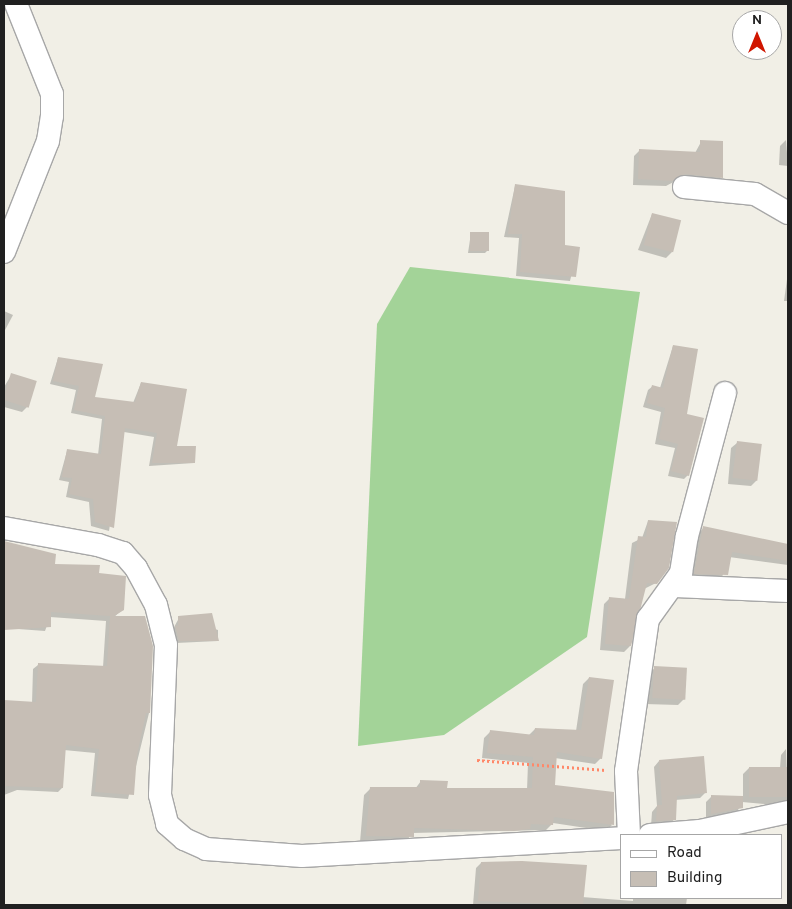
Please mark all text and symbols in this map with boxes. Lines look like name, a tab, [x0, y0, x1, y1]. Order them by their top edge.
north arrow	[732, 10, 782, 60]
text: N	[752, 12, 762, 29]
legend	[620, 834, 782, 899]
text: Road	[667, 844, 702, 863]
text: Building	[667, 869, 722, 888]

